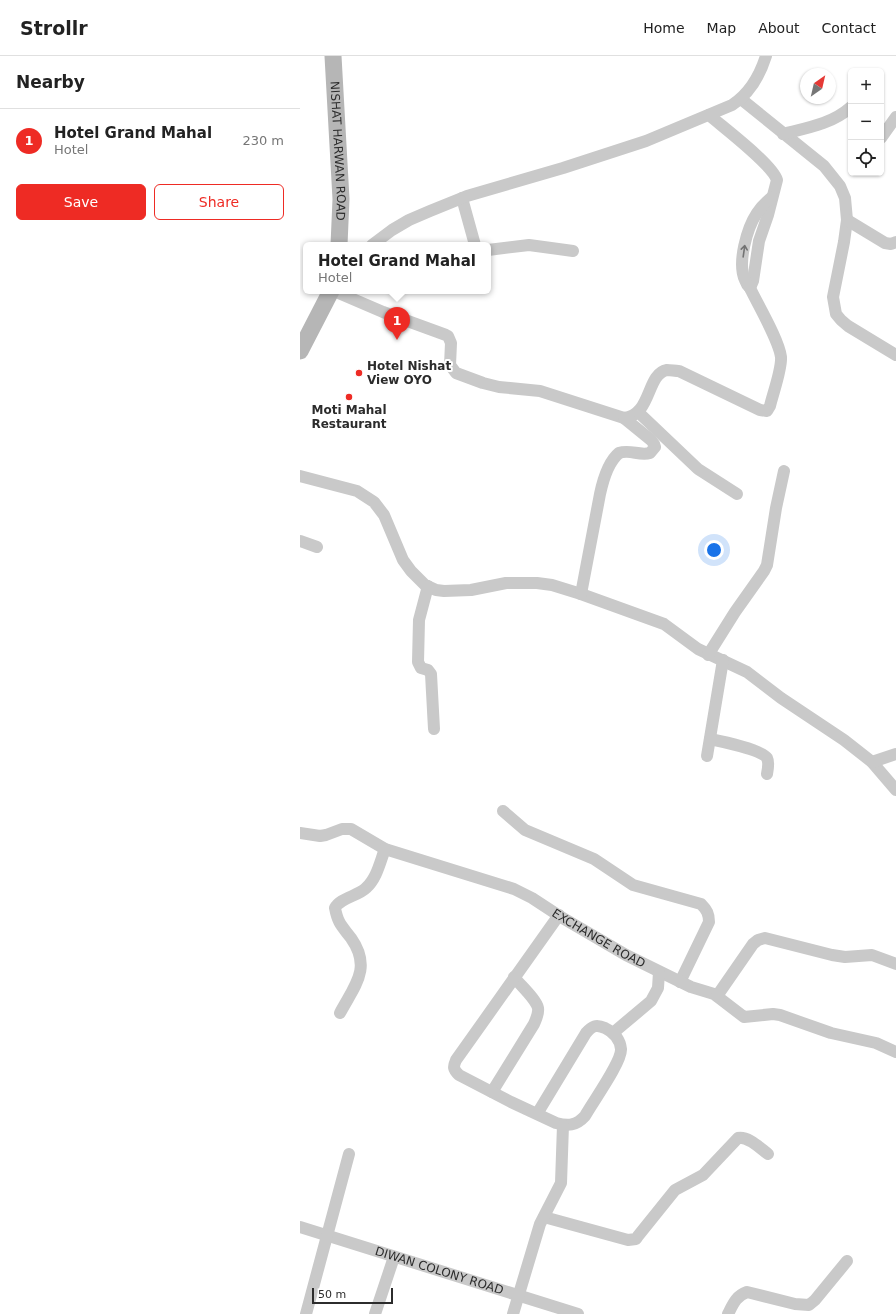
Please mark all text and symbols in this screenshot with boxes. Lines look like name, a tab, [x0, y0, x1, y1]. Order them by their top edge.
text: Strollr	[20, 17, 88, 39]
text: Home	[643, 20, 685, 36]
text: Map	[707, 20, 736, 36]
text: About	[758, 20, 800, 36]
text: Contact	[822, 20, 876, 36]
north arrow	[800, 68, 836, 104]
map controls	[848, 68, 884, 176]
button: +	[848, 68, 884, 104]
text: Nearby	[16, 72, 85, 92]
street label: NISHAT HARWAN ROAD	[327, 81, 348, 221]
button: −	[848, 104, 884, 140]
text: Hotel Grand Mahal	[54, 124, 212, 142]
text: 1	[24, 133, 34, 148]
text: 230 m	[242, 133, 284, 148]
button: locate	[848, 140, 884, 176]
text: Hotel	[54, 142, 88, 157]
button: Save	[16, 184, 146, 220]
button: Share	[154, 184, 284, 220]
popup	[303, 242, 491, 294]
one-way arrow	[740, 245, 748, 258]
text: Hotel Grand Mahal	[318, 252, 476, 270]
text: Hotel	[318, 270, 352, 285]
pin: 1	[384, 307, 410, 340]
place label: Hotel Nishat View OYO	[367, 359, 451, 387]
marker: Hotel Nishat View OYO	[354, 368, 364, 378]
marker: Moti Mahal Restaurant	[344, 392, 354, 402]
place label: Moti Mahal Restaurant	[311, 403, 387, 431]
your location	[704, 540, 724, 560]
street label: EXCHANGE ROAD	[549, 906, 648, 970]
street label: DIWAN COLONY ROAD	[373, 1244, 505, 1297]
scale bar	[312, 1286, 393, 1305]
text: 50 m	[318, 1288, 346, 1301]

